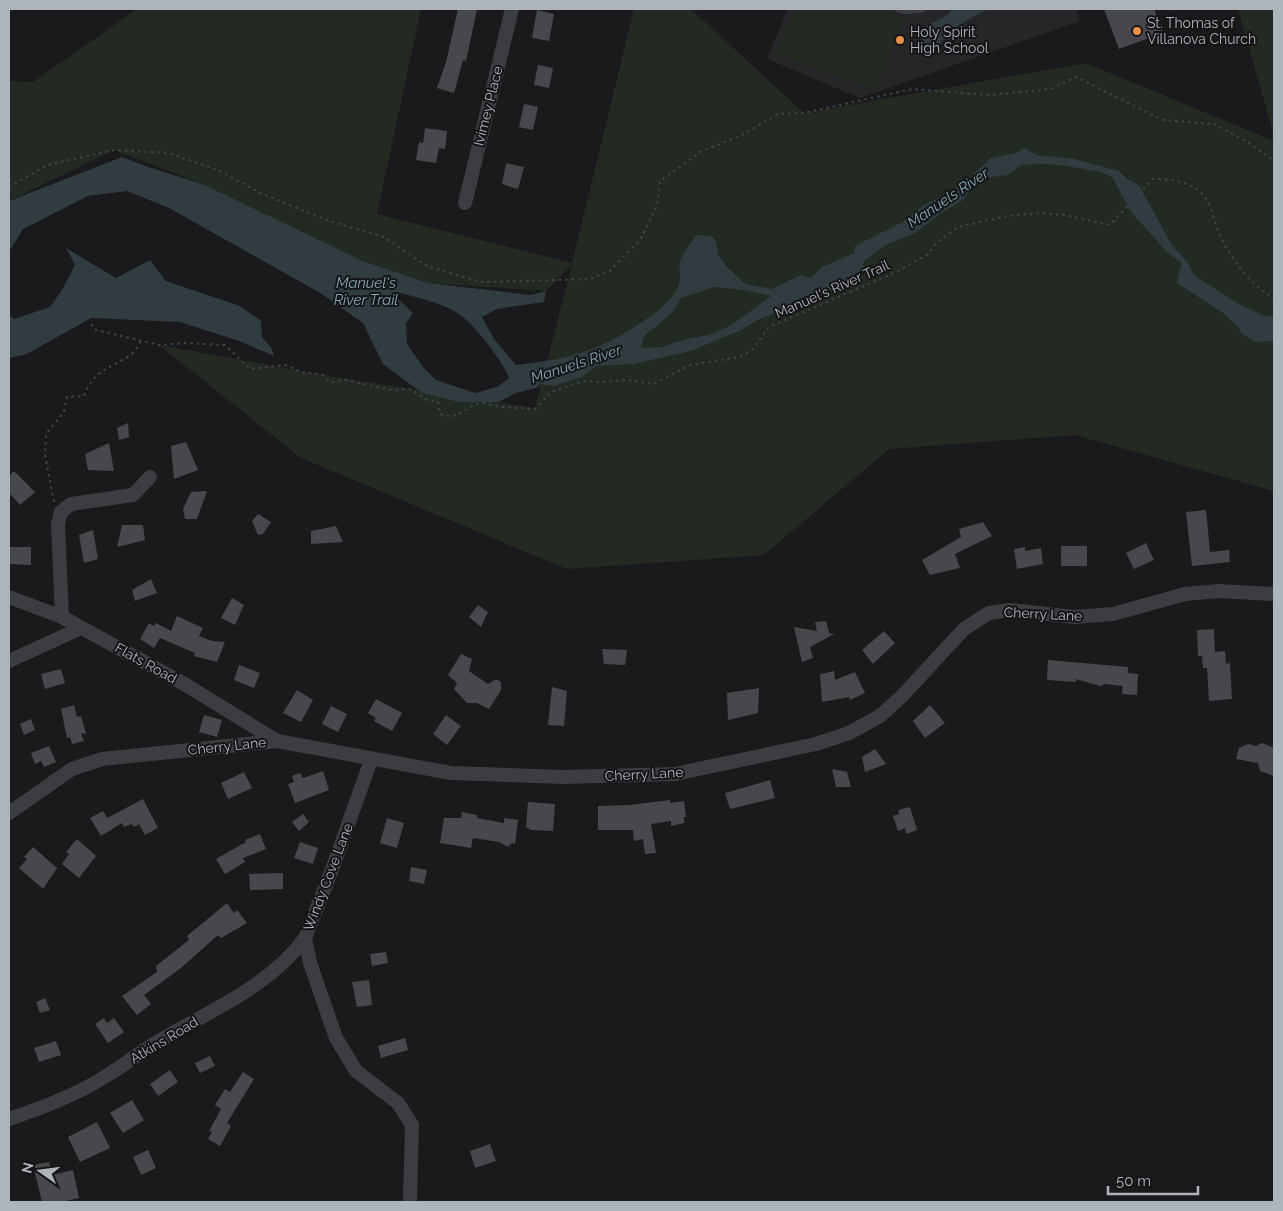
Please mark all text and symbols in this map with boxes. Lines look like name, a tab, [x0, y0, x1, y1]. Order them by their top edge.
place label: St. Thomas of Villanova Church	[1147, 15, 1256, 47]
place label: Holy Spirit High School	[910, 24, 989, 56]
marker: St. Thomas of Villanova Church	[1131, 25, 1143, 37]
marker: Holy Spirit High School	[894, 34, 906, 46]
street label: Ivimey Place	[470, 64, 506, 148]
water label: Manuels River	[904, 164, 993, 232]
street label: Manuel's River Trail	[773, 257, 892, 321]
water label: Manuel's River Trail	[334, 274, 398, 309]
water label: Manuels River	[528, 341, 624, 387]
street label: Cherry Lane	[1003, 604, 1083, 624]
street label: Flats Road	[112, 639, 180, 687]
street label: Cherry Lane	[187, 734, 267, 758]
street label: Cherry Lane	[604, 764, 684, 784]
street label: Windy Cove Lane	[300, 821, 356, 933]
street label: Atkins Road	[127, 1013, 201, 1067]
north arrow	[15, 1146, 65, 1196]
text: N	[18, 1161, 36, 1175]
scale bar	[1108, 1164, 1198, 1196]
text: 50 m	[1116, 1172, 1151, 1190]

